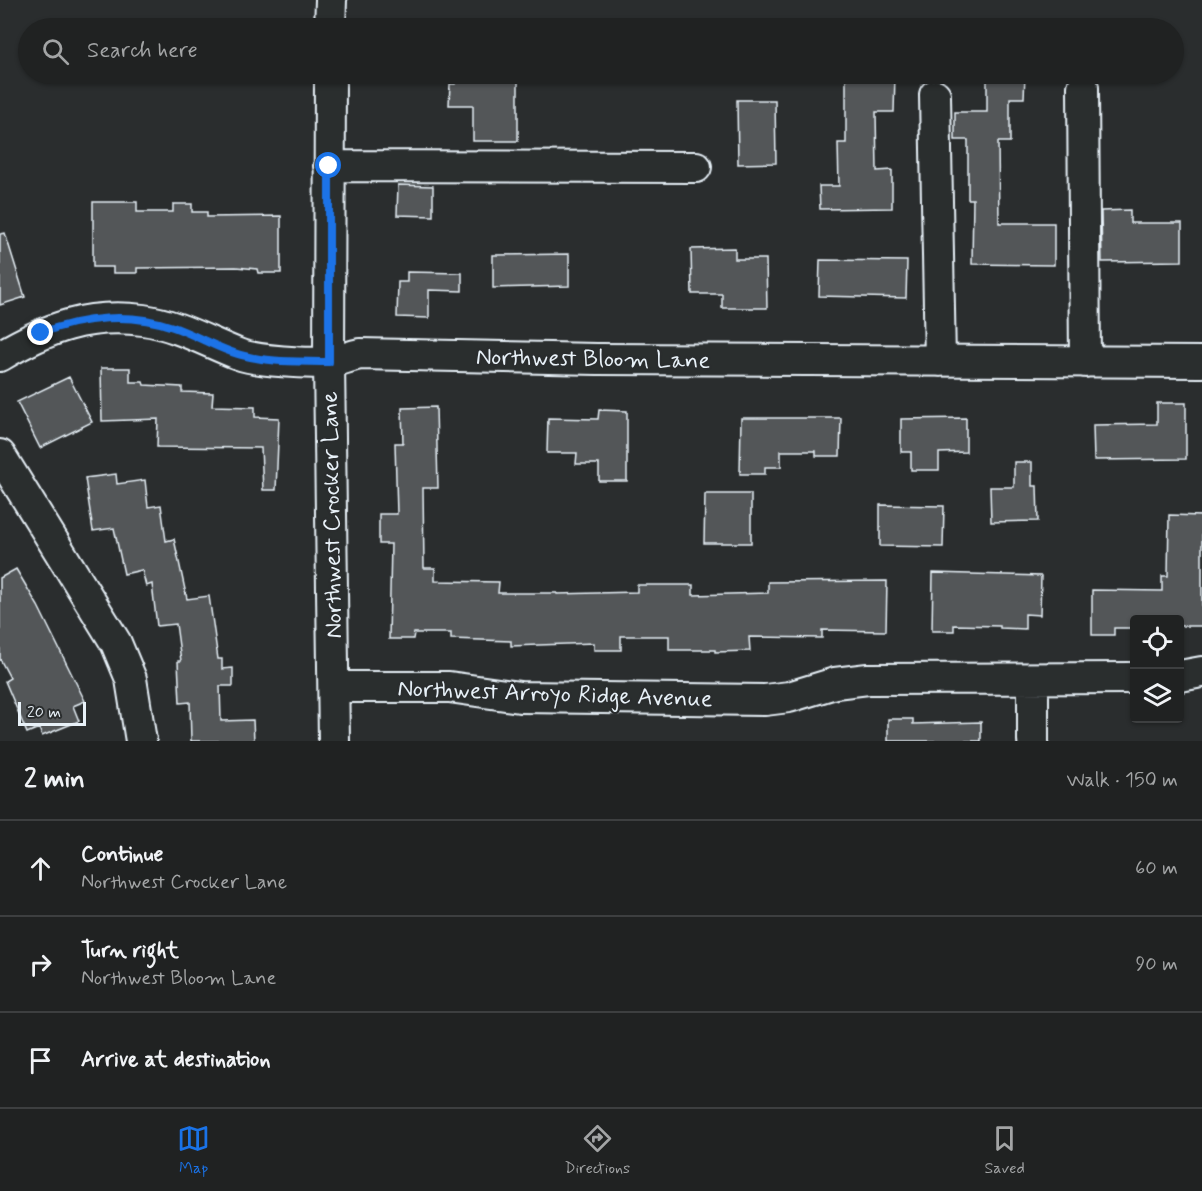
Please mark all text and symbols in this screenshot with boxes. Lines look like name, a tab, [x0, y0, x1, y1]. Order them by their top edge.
search box	[18, 18, 1184, 84]
icon: search	[39, 35, 72, 68]
text: Search here	[87, 37, 198, 65]
route start	[315, 152, 341, 178]
route end	[27, 319, 53, 345]
street label: Northwest Bloom Lane	[475, 342, 711, 377]
street label: Northwest Crocker Lane	[315, 391, 350, 639]
map controls	[1130, 615, 1184, 723]
button: locate	[1130, 615, 1184, 669]
button: layers	[1130, 669, 1184, 723]
street label: Northwest Arroyo Ridge Avenue	[397, 674, 713, 715]
scale bar	[18, 699, 86, 726]
text: 20 m	[27, 702, 61, 723]
text: 2 min	[24, 763, 85, 797]
text: Walk · 150 m	[1066, 767, 1178, 794]
text: Continue	[81, 841, 163, 869]
icon: ahead	[24, 852, 57, 885]
text: 60 m	[1135, 855, 1178, 882]
text: Northwest Crocker Lane	[81, 869, 287, 896]
text: Turn right	[81, 937, 179, 965]
icon: right	[24, 948, 57, 981]
text: 90 m	[1135, 951, 1178, 978]
text: Northwest Bloom Lane	[81, 965, 276, 992]
icon: arrive	[24, 1044, 57, 1077]
text: Arrive at destination	[81, 1046, 271, 1074]
tab: Map	[177, 1122, 210, 1179]
tab: Directions	[564, 1122, 630, 1179]
tab: Saved	[984, 1122, 1025, 1179]

